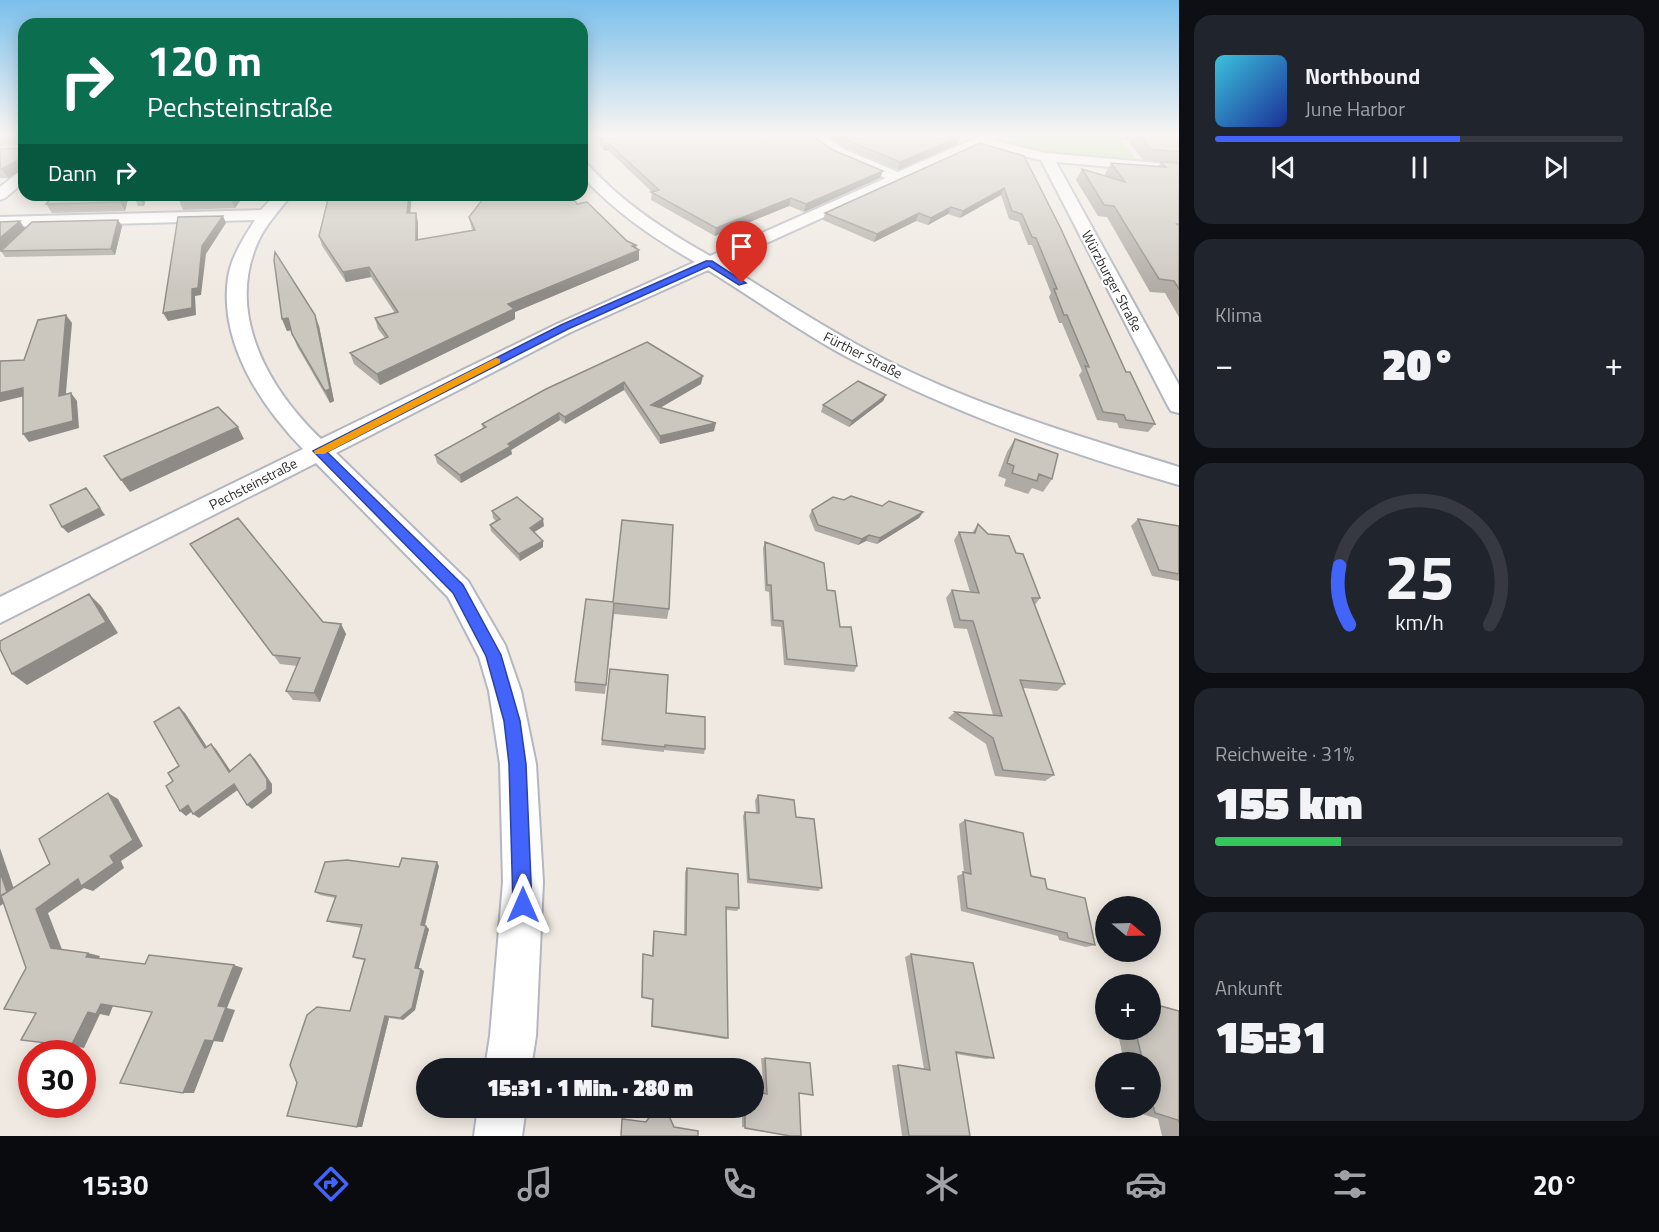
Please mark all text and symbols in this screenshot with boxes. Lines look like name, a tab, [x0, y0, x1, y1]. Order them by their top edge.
text: 120 m	[147, 28, 262, 92]
icon: right	[48, 42, 126, 120]
text: Northbound	[1305, 59, 1420, 93]
text: Pechsteinstraße	[147, 86, 333, 127]
text: June Harbor	[1305, 93, 1405, 124]
icon: previous	[1267, 151, 1300, 184]
icon: pause	[1403, 151, 1436, 184]
icon: next	[1539, 151, 1572, 184]
text: Dann	[48, 156, 97, 190]
icon: right	[109, 156, 142, 189]
pin	[716, 221, 767, 283]
street label: Würzburger Straße	[1077, 226, 1148, 335]
icon: arrive	[725, 230, 758, 263]
text: Klima	[1215, 299, 1262, 330]
street label: Fürther Straße	[820, 326, 906, 383]
text: 20°	[1382, 329, 1456, 397]
text: −	[1215, 339, 1233, 389]
text: +	[1605, 339, 1623, 389]
street label: Pechsteinstraße	[205, 452, 300, 515]
text: 25	[1384, 528, 1454, 623]
text: km/h	[1395, 606, 1443, 638]
text: Reichweite · 31%	[1215, 738, 1354, 769]
text: 155 km	[1215, 768, 1363, 836]
position arrow	[491, 873, 555, 937]
north arrow	[1095, 896, 1161, 962]
map controls	[1095, 896, 1161, 1118]
text: Ankunft	[1215, 972, 1282, 1003]
button: +	[1095, 974, 1161, 1040]
text: 15:31	[1215, 1002, 1327, 1070]
speed limit sign: 30	[18, 1040, 96, 1118]
button: −	[1095, 1052, 1161, 1118]
text: 15:31 · 1 Min. · 280 m	[487, 1071, 693, 1105]
icon: directions	[310, 1163, 352, 1205]
icon: music	[514, 1163, 556, 1205]
icon: phone	[718, 1163, 760, 1205]
icon: climate	[921, 1163, 963, 1205]
icon: car	[1125, 1163, 1167, 1205]
icon: filters	[1329, 1163, 1371, 1205]
text: 15:30	[81, 1164, 148, 1205]
text: 20°	[1533, 1164, 1578, 1205]

